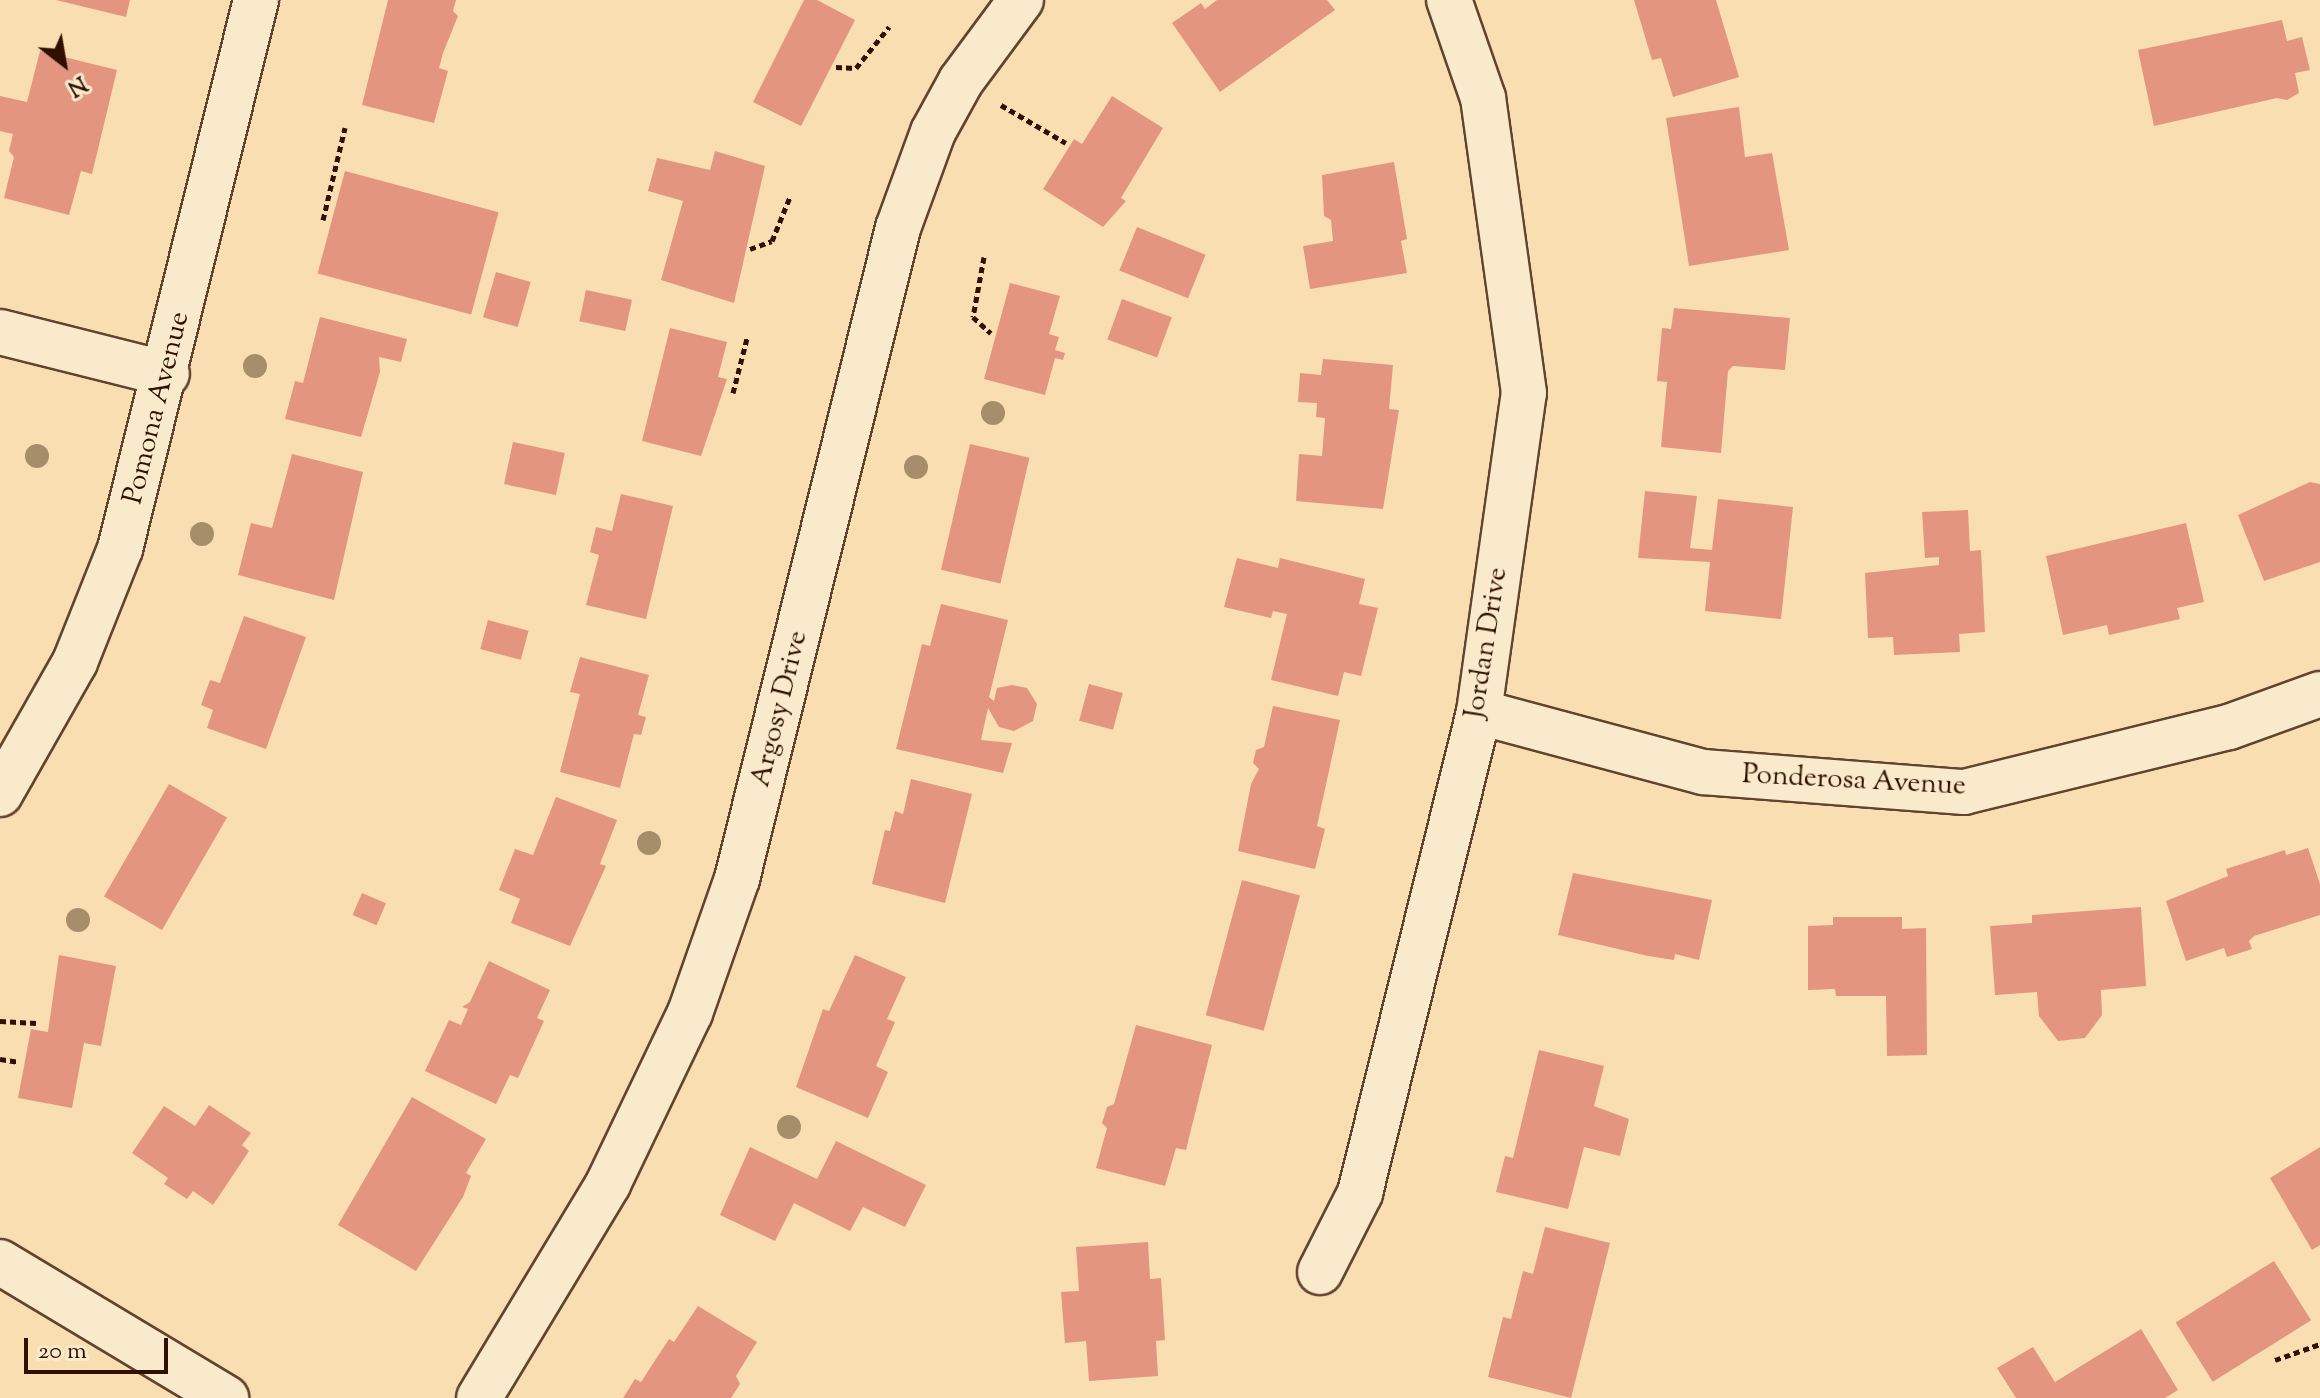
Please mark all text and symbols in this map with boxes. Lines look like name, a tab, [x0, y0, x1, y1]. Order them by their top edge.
north arrow	[24, 24, 104, 104]
text: N	[61, 66, 92, 103]
street label: Pomona Avenue	[117, 308, 197, 508]
street label: Jordan Drive	[1458, 565, 1516, 721]
street label: Argosy Drive	[744, 627, 816, 791]
street label: Ponderosa Avenue	[1741, 758, 1967, 804]
scale bar	[28, 1322, 172, 1372]
text: 20 m	[38, 1335, 87, 1369]

